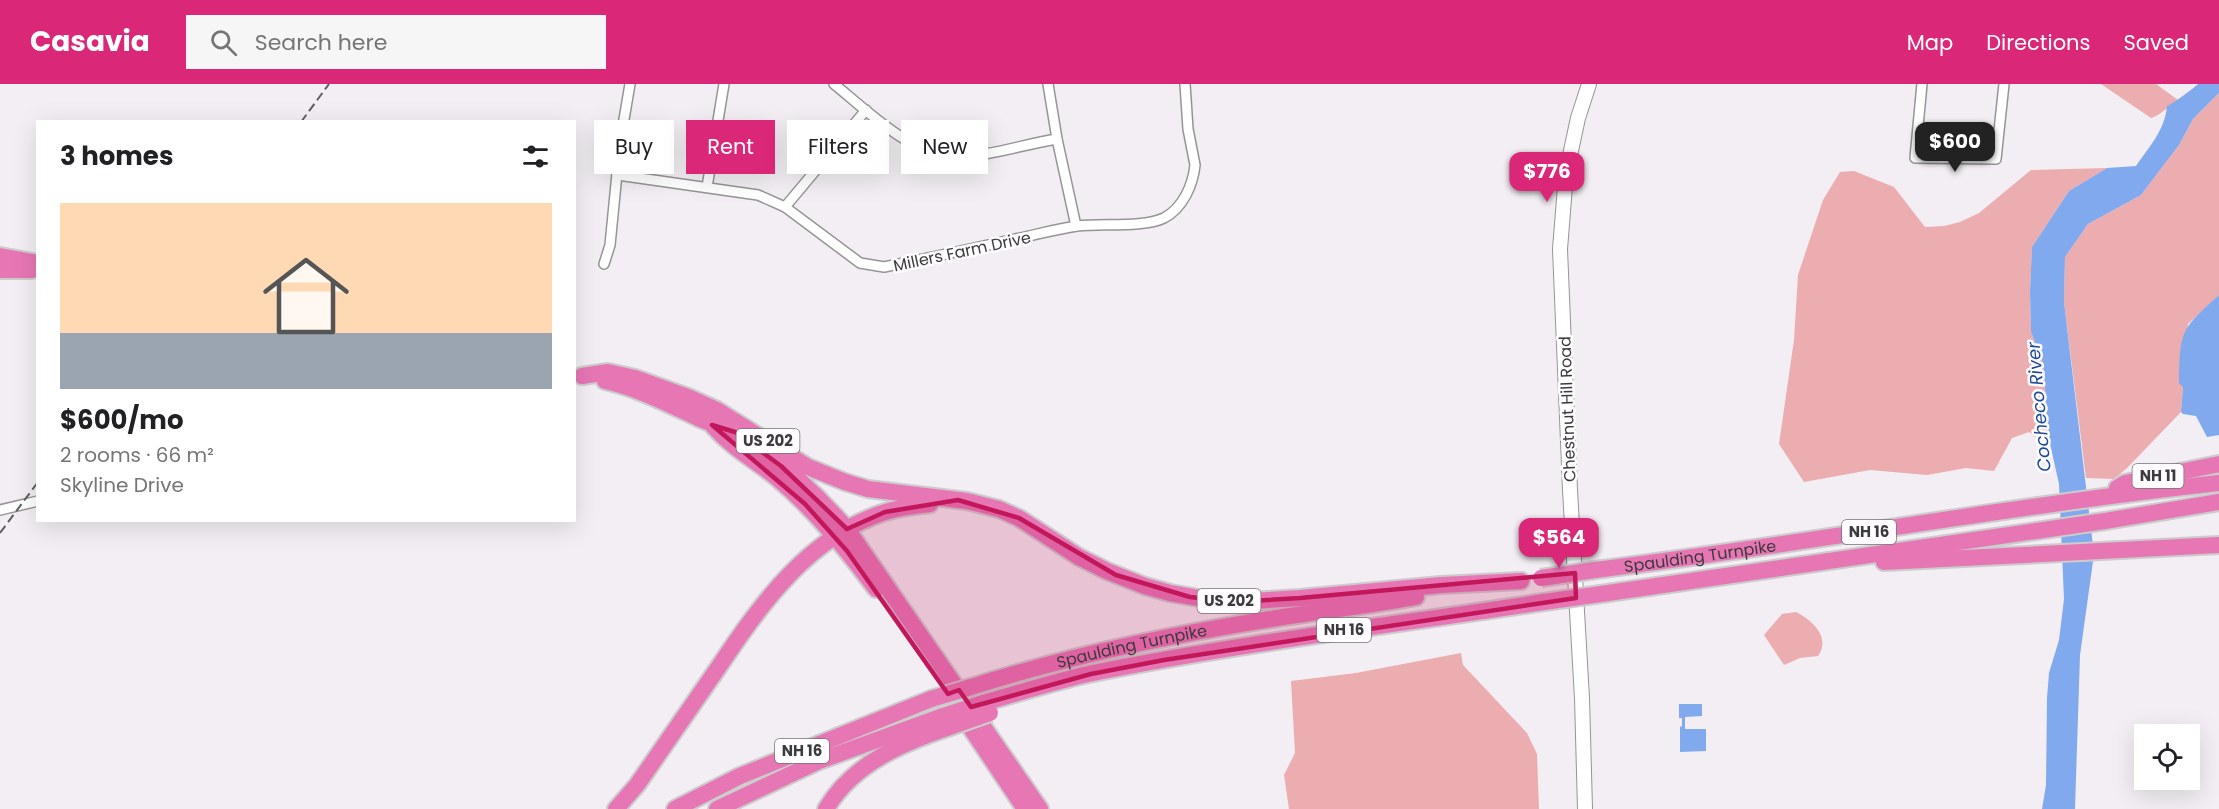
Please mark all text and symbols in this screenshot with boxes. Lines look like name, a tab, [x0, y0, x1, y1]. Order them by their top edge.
search box	[186, 15, 606, 69]
text: Casavia	[30, 22, 150, 61]
icon: search	[207, 26, 240, 59]
text: Search here	[255, 27, 387, 58]
text: Map	[1907, 28, 1953, 57]
text: Directions	[1986, 28, 2090, 57]
text: Saved	[2123, 28, 2189, 57]
chip: Buy	[594, 120, 674, 174]
chip: Rent	[686, 120, 775, 174]
chip: Filters	[787, 120, 889, 174]
chip: New	[901, 120, 988, 174]
pin: $600	[1919, 122, 1991, 173]
text: $600	[1929, 127, 1981, 155]
text: 3 homes	[60, 138, 173, 174]
icon: filters	[519, 140, 552, 173]
pin: $776	[1511, 152, 1583, 203]
text: $776	[1523, 157, 1571, 185]
street label: Millers Farm Drive	[891, 226, 1033, 277]
icon: home	[252, 242, 360, 350]
street label: Chestnut Hill Road	[1553, 336, 1582, 482]
water label: Cocheco River	[2020, 340, 2057, 473]
text: $600/mo	[60, 402, 183, 438]
road number: US 202	[736, 429, 800, 453]
text: 2 rooms · 66 m²	[60, 441, 214, 469]
road number: NH 11	[2132, 464, 2184, 488]
text: Skyline Drive	[60, 471, 184, 499]
pin: $564	[1523, 518, 1595, 569]
road number: NH 16	[1842, 520, 1896, 544]
text: $564	[1533, 523, 1585, 551]
street label: Spaulding Turnpike	[1623, 534, 1778, 578]
road number: US 202	[1198, 589, 1260, 613]
road number: NH 16	[1317, 618, 1371, 642]
street label: Spaulding Turnpike	[1054, 619, 1209, 674]
map controls	[2134, 724, 2200, 790]
button: locate	[2134, 724, 2200, 790]
road number: NH 16	[775, 739, 829, 763]

